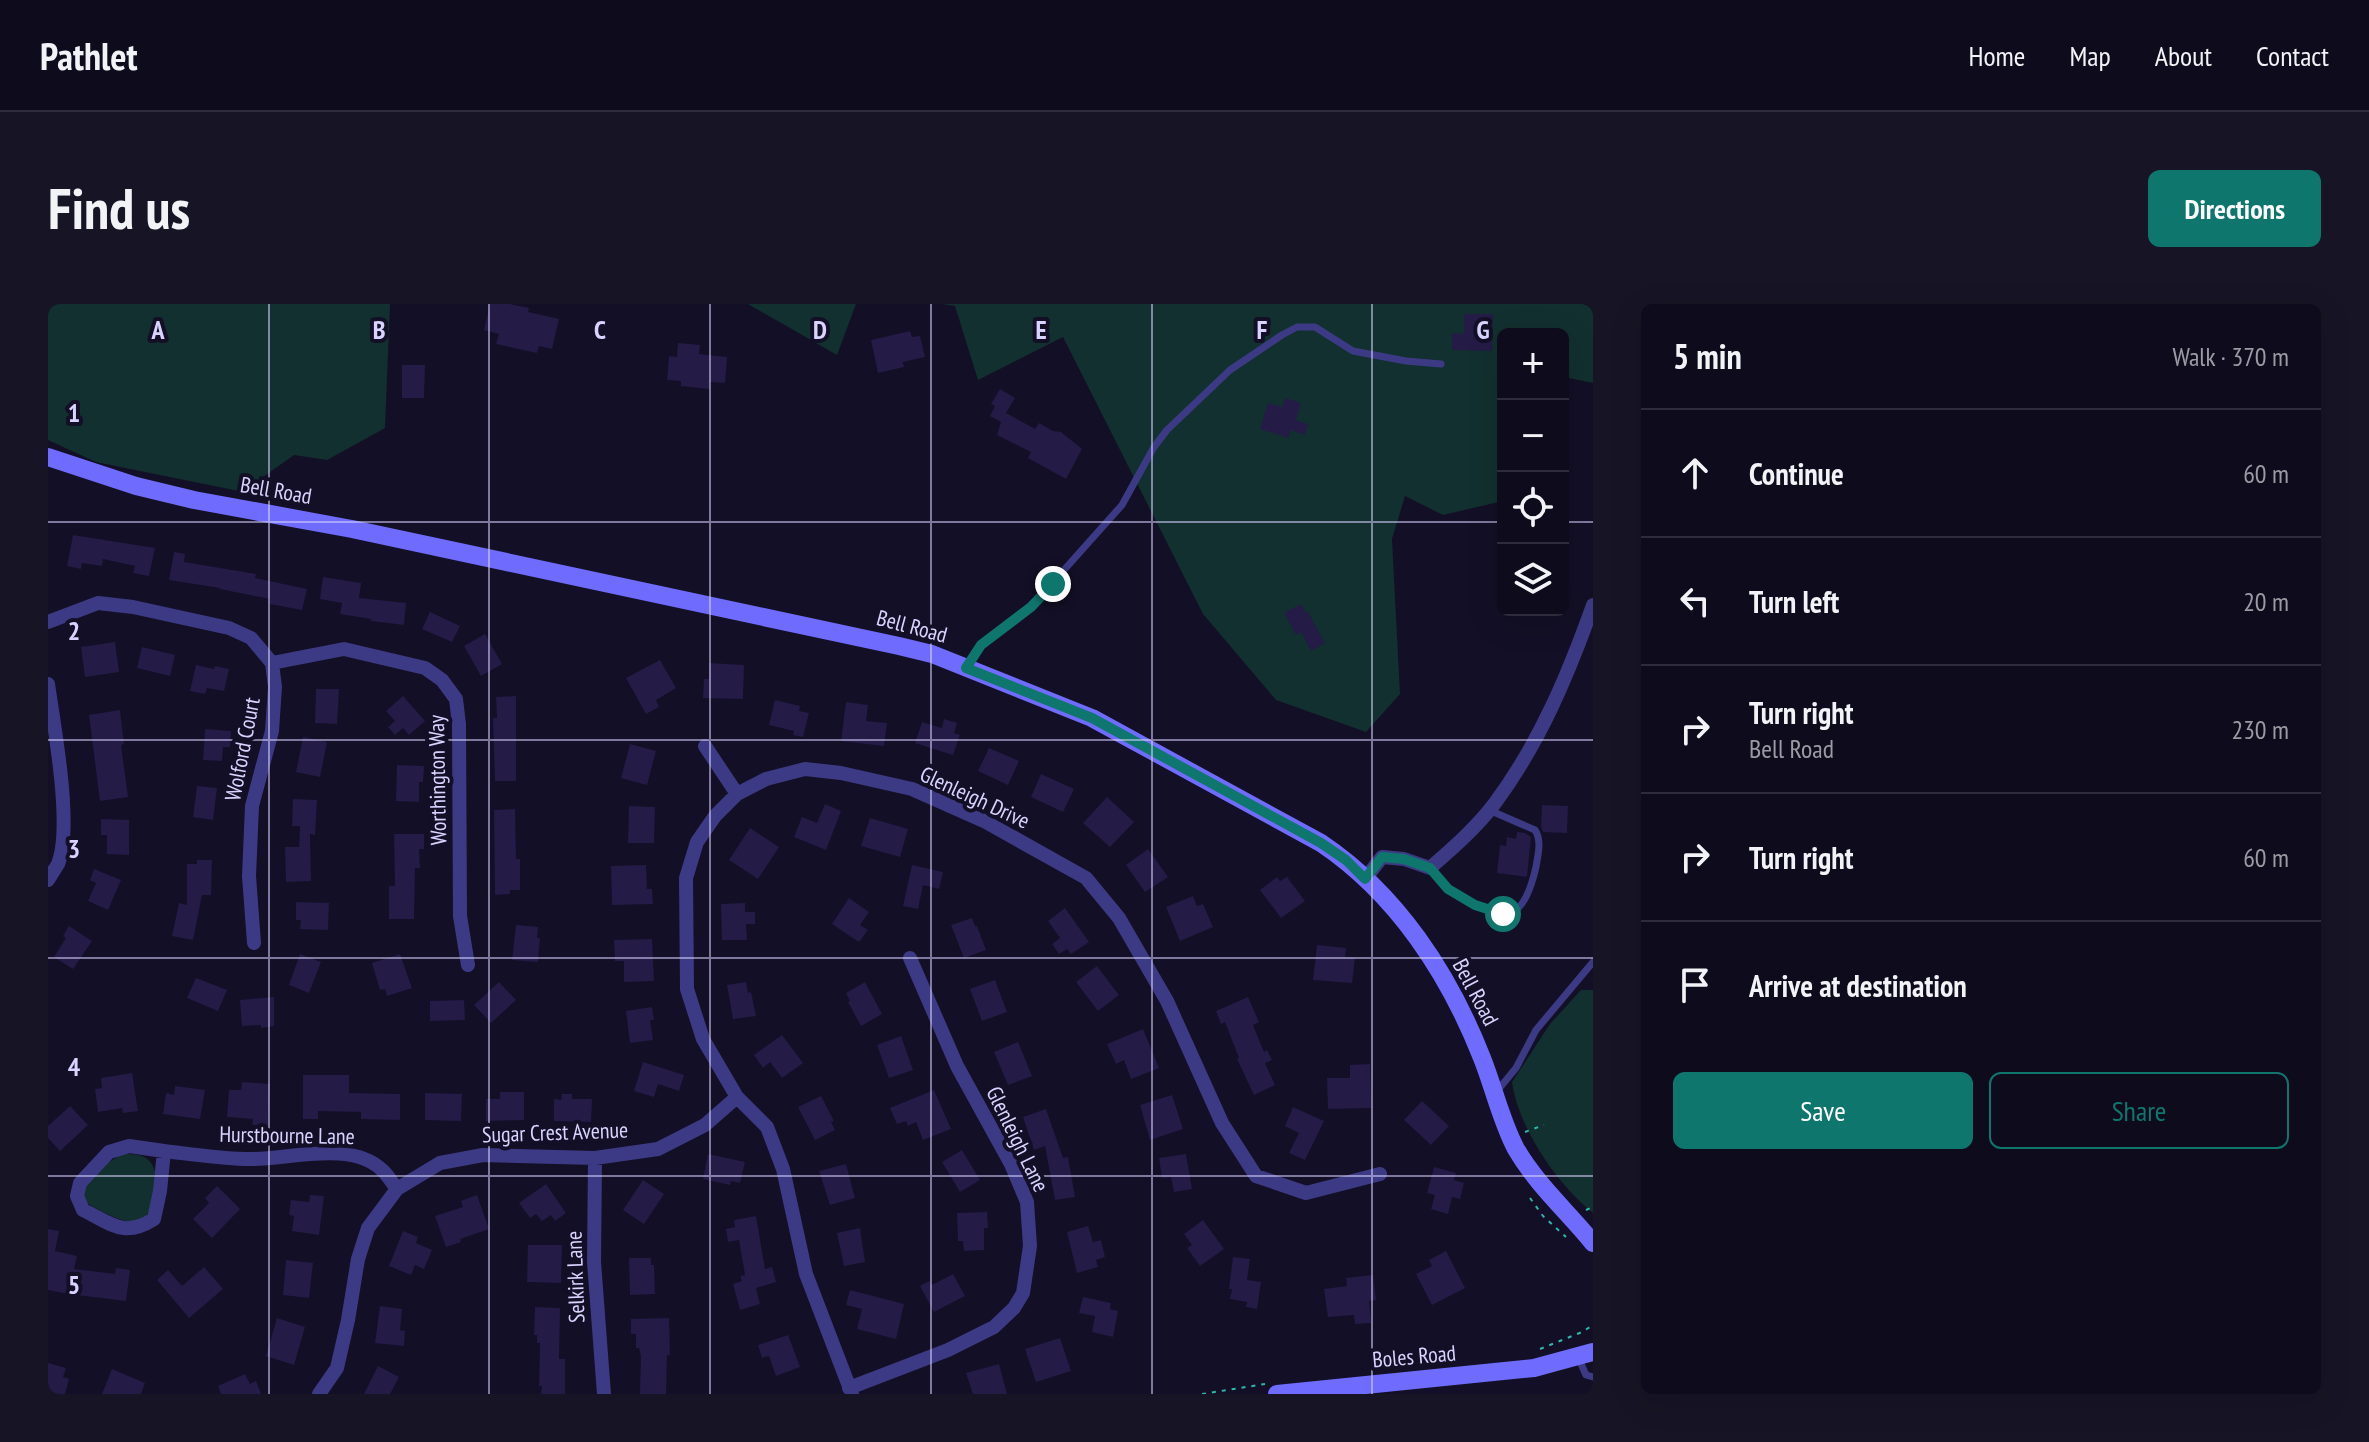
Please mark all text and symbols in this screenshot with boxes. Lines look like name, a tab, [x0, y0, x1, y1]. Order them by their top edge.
text: Pathlet	[40, 31, 138, 80]
text: Home	[1969, 37, 2025, 74]
text: Map	[2069, 37, 2111, 74]
text: About	[2155, 37, 2212, 74]
text: Contact	[2256, 37, 2329, 74]
button: Directions	[2148, 170, 2321, 247]
text: Find us	[48, 172, 190, 244]
text: A	[150, 313, 165, 346]
text: B	[373, 313, 386, 346]
text: C	[594, 313, 606, 346]
text: D	[813, 313, 827, 346]
text: E	[1035, 313, 1047, 346]
text: F	[1257, 313, 1268, 346]
text: G	[1476, 313, 1490, 346]
map controls	[1497, 328, 1569, 616]
button: +	[1497, 328, 1569, 400]
text: 5 min	[1673, 334, 1742, 378]
text: Walk · 370 m	[2172, 340, 2289, 373]
text: 1	[68, 396, 80, 429]
button: −	[1497, 400, 1569, 472]
icon: ahead	[1673, 451, 1717, 495]
text: Continue	[1749, 454, 1844, 493]
text: 60 m	[2243, 457, 2289, 490]
street label: Bell Road	[238, 470, 314, 510]
button: locate	[1497, 472, 1569, 544]
button: layers	[1497, 544, 1569, 616]
route end	[1035, 566, 1071, 602]
icon: left	[1673, 579, 1717, 623]
text: Turn left	[1749, 582, 1839, 621]
text: 20 m	[2243, 585, 2289, 618]
street label: Bell Road	[874, 603, 950, 649]
text: 2	[68, 614, 80, 647]
text: Turn right	[1749, 693, 1853, 732]
street label: Wolford Court	[218, 695, 266, 803]
icon: right	[1673, 707, 1717, 751]
text: 230 m	[2231, 713, 2289, 746]
street label: Worthington Way	[422, 714, 452, 845]
text: Bell Road	[1749, 732, 1834, 765]
street label: Glenleigh Drive	[916, 759, 1034, 835]
text: 3	[68, 832, 80, 865]
icon: right	[1673, 835, 1717, 879]
text: Turn right	[1749, 838, 1853, 877]
text: 60 m	[2243, 841, 2289, 874]
route start	[1485, 896, 1521, 932]
street label: Bell Road	[1447, 954, 1505, 1030]
icon: arrive	[1673, 963, 1717, 1007]
text: Arrive at destination	[1749, 966, 1967, 1005]
text: 4	[68, 1050, 81, 1083]
button: Save	[1673, 1072, 1973, 1149]
button: Share	[1989, 1072, 2289, 1149]
street label: Glenleigh Lane	[980, 1082, 1056, 1196]
street label: Sugar Crest Avenue	[482, 1115, 628, 1149]
street label: Hurstbourne Lane	[219, 1120, 355, 1150]
street label: Selkirk Lane	[559, 1231, 591, 1323]
text: 5	[68, 1268, 80, 1301]
street label: Boles Road	[1371, 1338, 1457, 1374]

